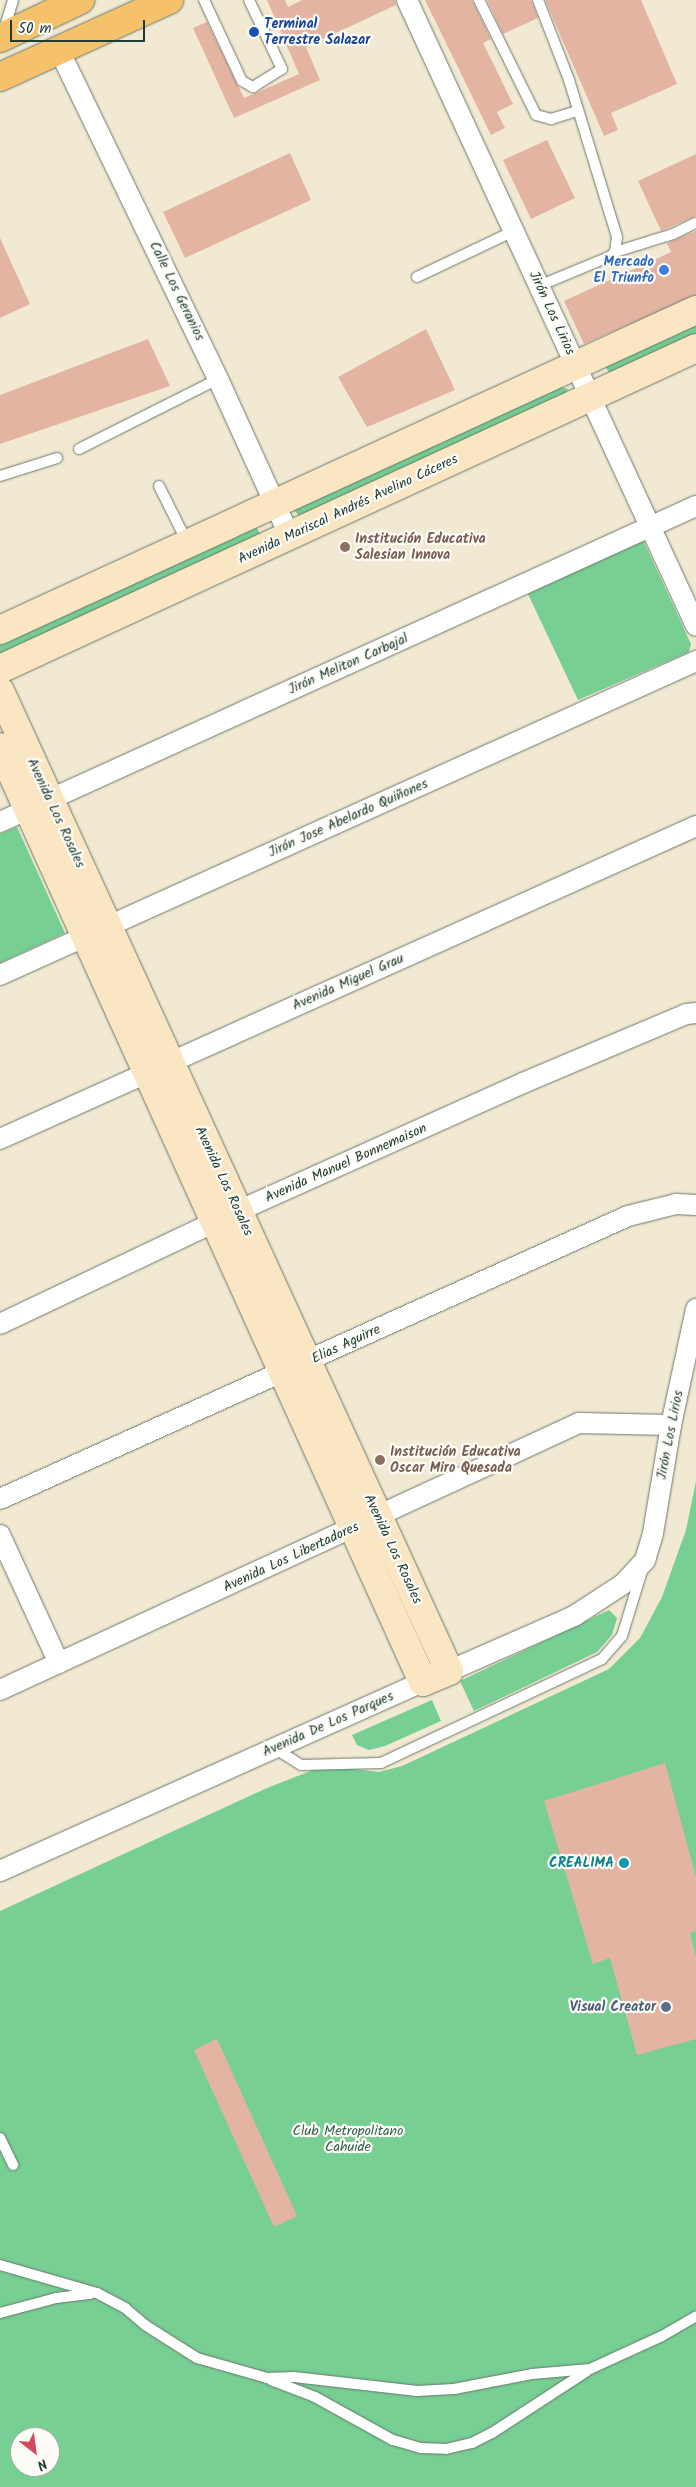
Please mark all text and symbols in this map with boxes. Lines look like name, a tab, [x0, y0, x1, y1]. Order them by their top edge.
scale bar	[12, 10, 148, 42]
place label: Terminal Terrestre Salazar	[264, 16, 370, 48]
text: 50 m	[18, 17, 52, 41]
marker: Terminal Terrestre Salazar	[248, 26, 260, 38]
street label: Calle Los Geranios	[146, 239, 208, 343]
place label: Mercado El Triunfo	[594, 254, 654, 286]
marker: Mercado El Triunfo	[658, 264, 670, 276]
street label: Jirón Los Lirios	[525, 268, 579, 358]
street label: Avenida Mariscal Andrés Avelino Cáceres	[235, 451, 461, 567]
place label: Institución Educativa Salesian Innova	[355, 531, 486, 564]
marker: Institución Educativa Salesian Innova	[339, 541, 351, 553]
street label: Jirón Meliton Carbajal	[285, 630, 411, 698]
street label: Avenida Los Rosales	[23, 756, 89, 870]
street label: Jirón Jose Abelardo Quiñones	[266, 775, 430, 861]
street label: Avenida Miguel Grau	[290, 950, 406, 1014]
street label: Avenida Manuel Bonnemaison	[263, 1120, 429, 1206]
street label: Avenida Los Rosales	[191, 1124, 257, 1238]
street label: Elias Aguirre	[309, 1321, 383, 1367]
street label: Jirón Los Lirios	[653, 1389, 687, 1481]
place label: Institución Educativa Oscar Miro Quesada	[390, 1444, 521, 1476]
marker: Institución Educativa Oscar Miro Quesada	[374, 1454, 386, 1466]
street label: Avenida Los Rosales	[360, 1492, 426, 1606]
street label: Avenida Los Libertadores	[221, 1518, 361, 1596]
street label: Avenida De Los Parques	[260, 1688, 396, 1760]
place label: CREALIMA	[549, 1855, 614, 1871]
marker: CREALIMA	[618, 1857, 630, 1869]
place label: Visual Creator	[570, 1999, 656, 2015]
marker: Visual Creator	[660, 2001, 672, 2013]
park label: Club Metropolitano Cahuide	[293, 2123, 403, 2156]
north arrow	[10, 2427, 60, 2477]
text: N	[33, 2452, 51, 2476]

